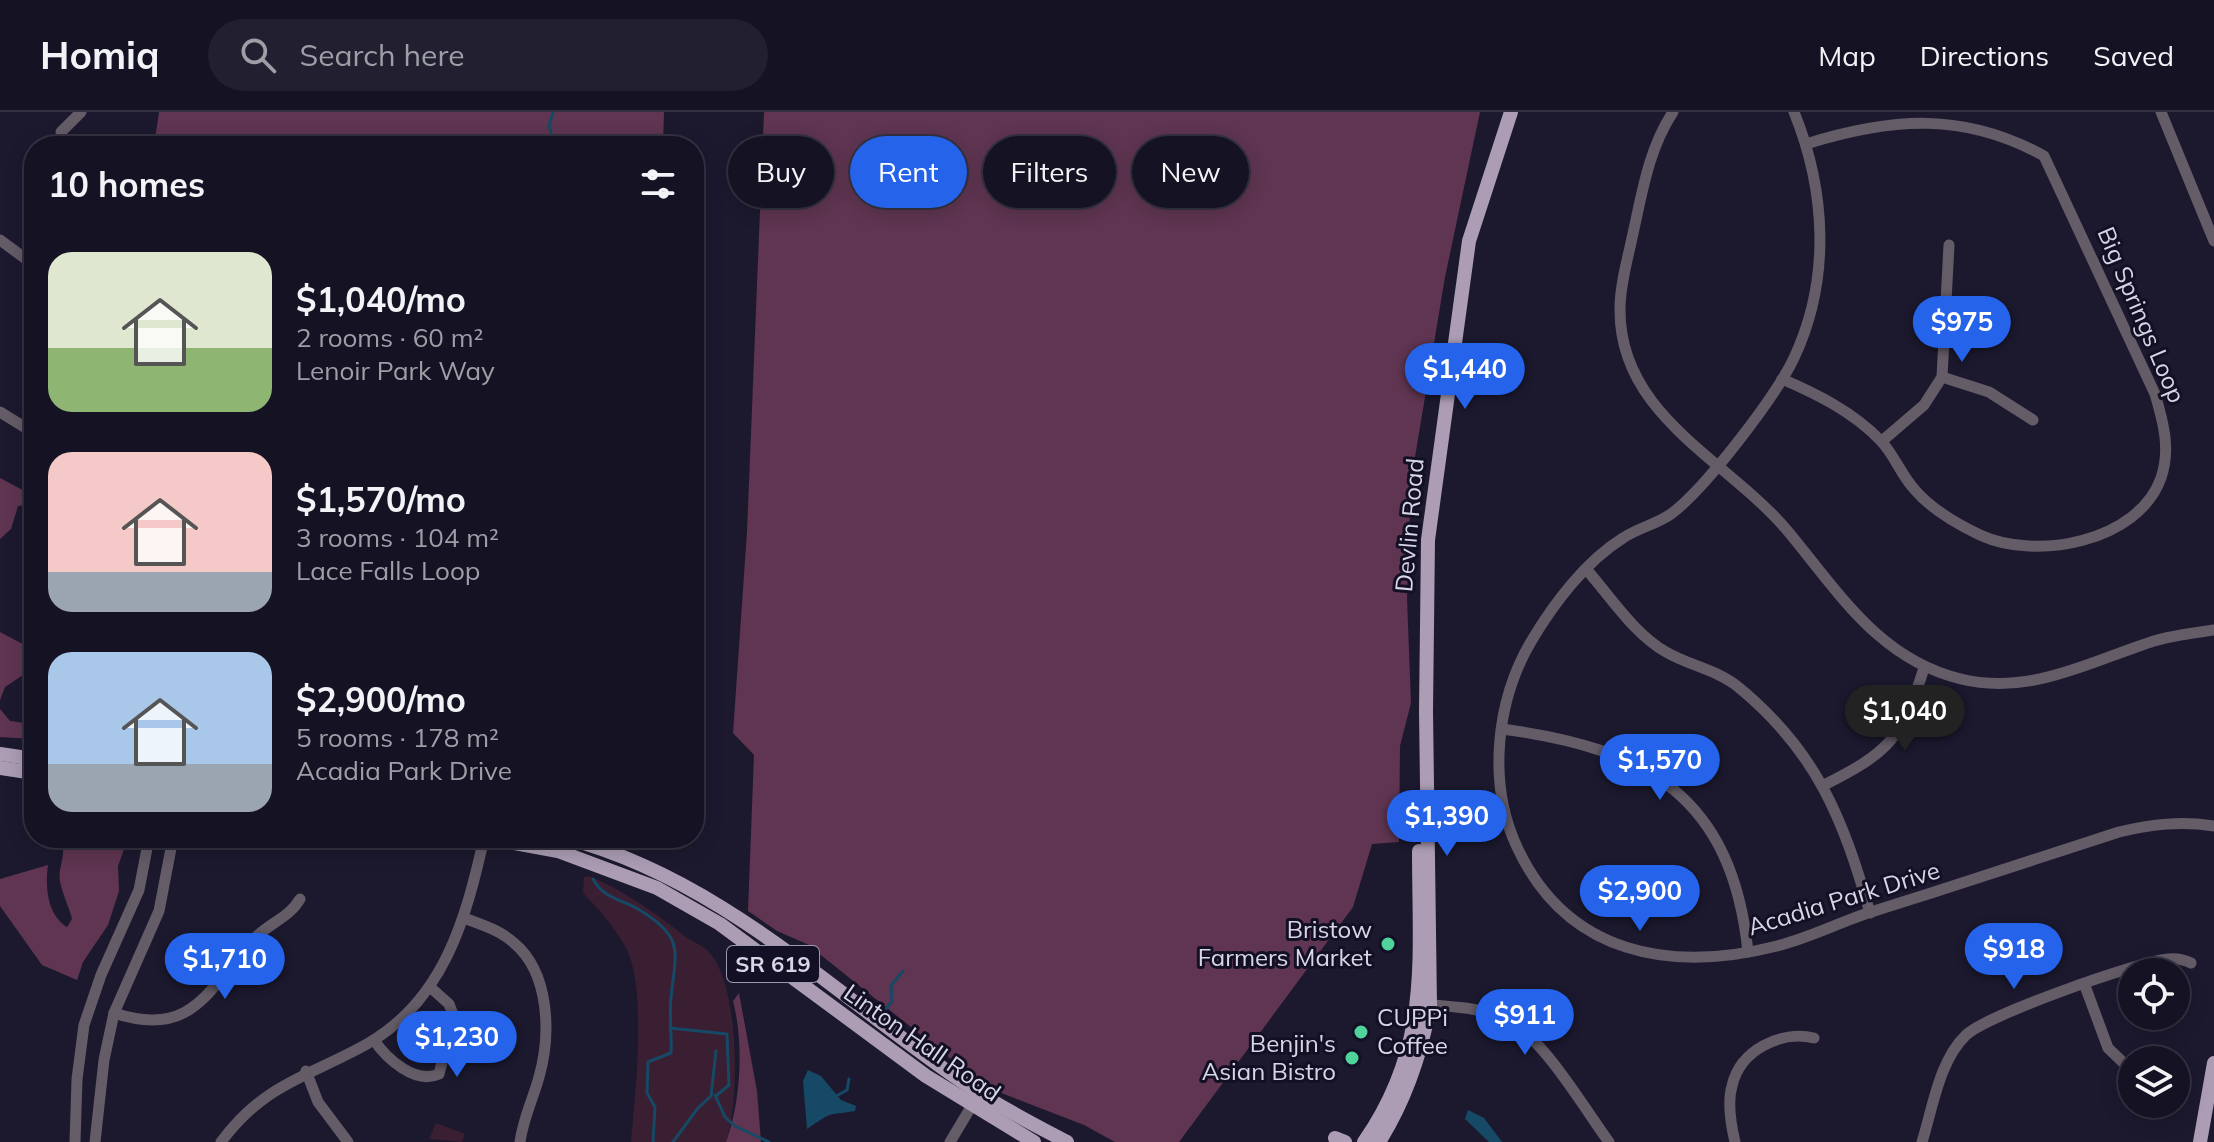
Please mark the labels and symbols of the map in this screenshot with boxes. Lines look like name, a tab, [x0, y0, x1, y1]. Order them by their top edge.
street label: Big Springs Loop	[2091, 222, 2192, 407]
pin: $975	[1915, 296, 2009, 364]
pin: $1,440	[1400, 343, 1530, 411]
street label: Devlin Road	[1388, 457, 1430, 593]
pin: $1,040	[1840, 685, 1970, 753]
pin: $1,570	[1595, 734, 1725, 802]
pin: $1,390	[1382, 790, 1512, 858]
street label: Acadia Park Drive	[1744, 855, 1943, 942]
pin: $2,900	[1575, 865, 1705, 933]
place label: Bristow Farmers Market	[1198, 914, 1372, 972]
pin: $918	[1967, 923, 2061, 991]
pin: $1,710	[160, 933, 290, 1001]
marker: Bristow Farmers Market	[1379, 935, 1397, 953]
road number: SR 619	[727, 946, 819, 982]
street label: Linton Hall Road	[838, 977, 1007, 1107]
pin: $911	[1478, 989, 1572, 1057]
place label: CUPPi Coffee	[1377, 1002, 1448, 1060]
pin: $1,230	[392, 1011, 522, 1079]
marker: CUPPi Coffee	[1352, 1023, 1370, 1041]
place label: Benjin's Asian Bistro	[1202, 1028, 1336, 1086]
marker: Benjin's Asian Bistro	[1343, 1049, 1361, 1067]

